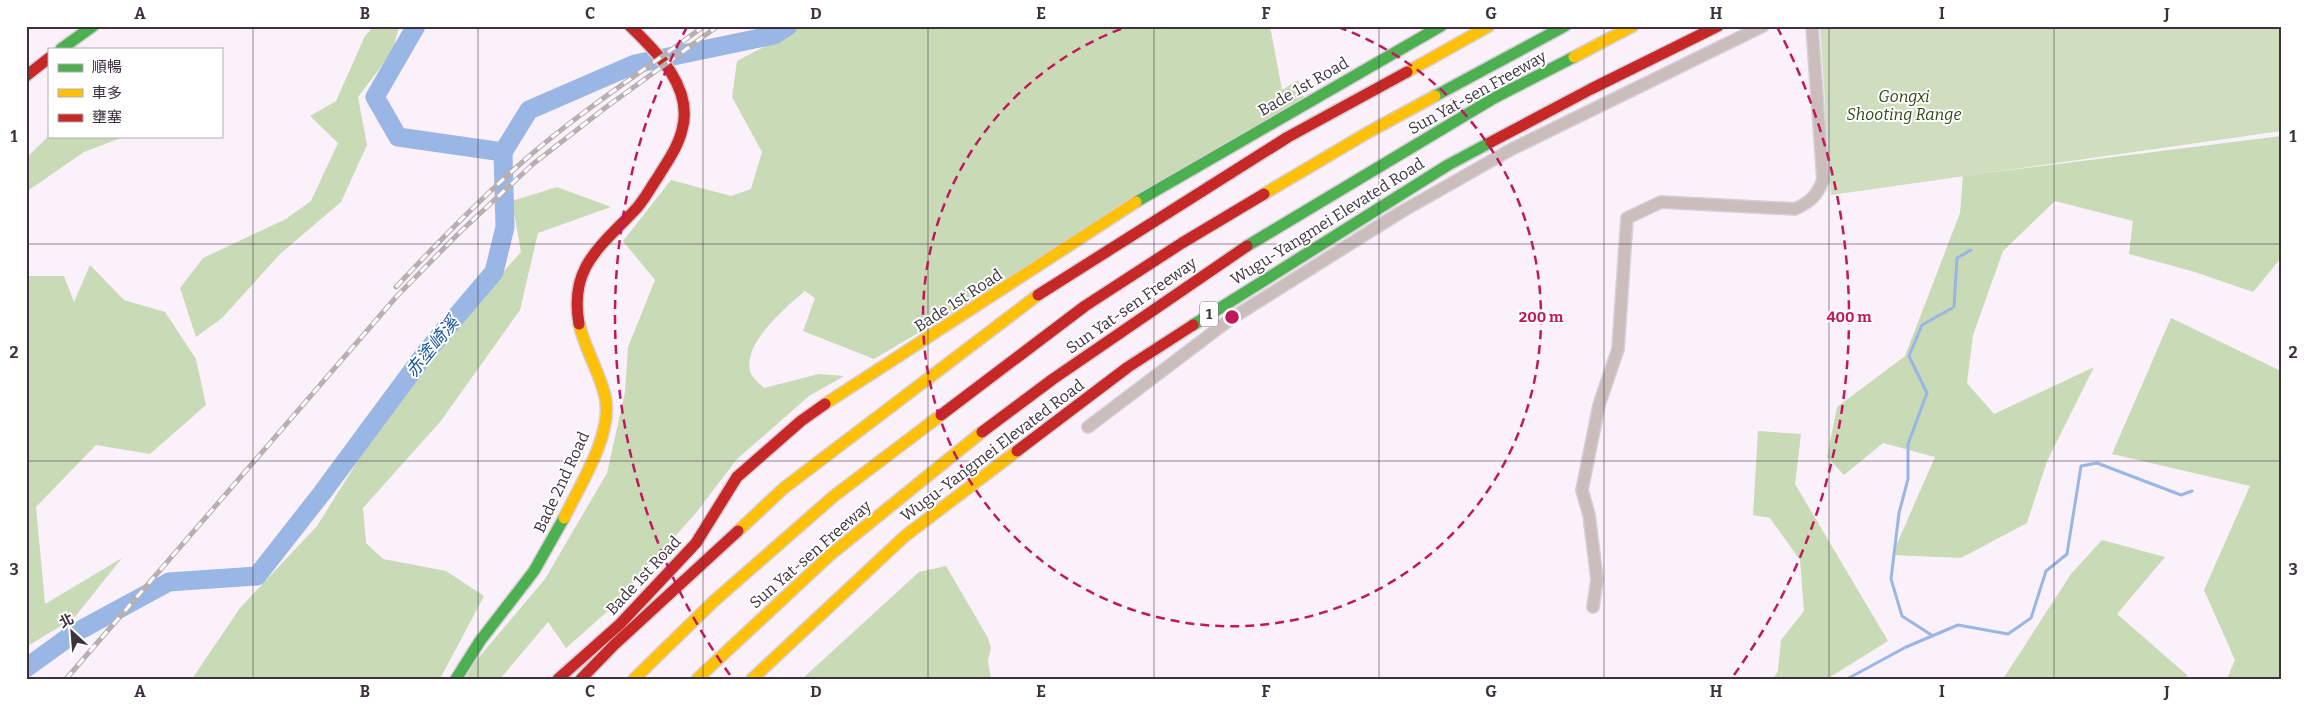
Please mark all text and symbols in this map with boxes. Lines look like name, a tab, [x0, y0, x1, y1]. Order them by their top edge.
text: A	[134, 4, 146, 23]
text: B	[360, 4, 370, 23]
text: C	[585, 4, 595, 23]
text: D	[810, 4, 822, 23]
text: E	[1036, 4, 1046, 23]
text: F	[1262, 4, 1271, 23]
text: G	[1485, 4, 1497, 23]
text: H	[1710, 4, 1723, 23]
text: I	[1939, 4, 1945, 23]
text: J	[2163, 4, 2170, 23]
street label: Sun Yat-sen Freeway	[1405, 46, 1550, 138]
legend	[48, 48, 222, 138]
street label: Bade 1st Road	[1255, 53, 1352, 120]
text: 順暢	[92, 58, 122, 76]
text: 車多	[92, 84, 122, 102]
park label: Gongxi Shooting Range	[1847, 87, 1961, 124]
text: 壅塞	[92, 108, 122, 126]
text: 1	[11, 127, 18, 146]
text: 1	[2290, 127, 2297, 146]
street label: Wugu-Yangmei Elevated Road	[1227, 154, 1428, 289]
street label: Sun Yat-sen Freeway	[1062, 253, 1201, 358]
street label: Bade 1st Road	[911, 265, 1006, 336]
road number: 1	[1200, 302, 1218, 326]
centre of rings	[1223, 308, 1241, 326]
text: 200 m	[1519, 308, 1564, 326]
text: 400 m	[1826, 308, 1872, 326]
water label: 赤塗崎溪	[401, 310, 465, 382]
text: 2	[9, 343, 19, 362]
text: 2	[2288, 343, 2298, 362]
street label: Wugu-Yangmei Elevated Road	[897, 375, 1088, 526]
street label: Bade 2nd Road	[530, 428, 593, 536]
street label: Sun Yat-sen Freeway	[746, 496, 875, 612]
street label: Bade 1st Road	[602, 532, 685, 619]
text: 3	[9, 560, 19, 579]
text: 3	[2288, 560, 2298, 579]
north arrow	[48, 608, 98, 658]
text: 北	[57, 610, 77, 631]
text: A	[134, 682, 146, 701]
text: B	[360, 682, 370, 701]
text: C	[585, 682, 595, 701]
text: D	[810, 682, 822, 701]
text: E	[1036, 682, 1046, 701]
text: F	[1262, 682, 1271, 701]
text: G	[1485, 682, 1497, 701]
text: H	[1710, 682, 1723, 701]
text: I	[1939, 682, 1945, 701]
text: J	[2163, 682, 2170, 701]

